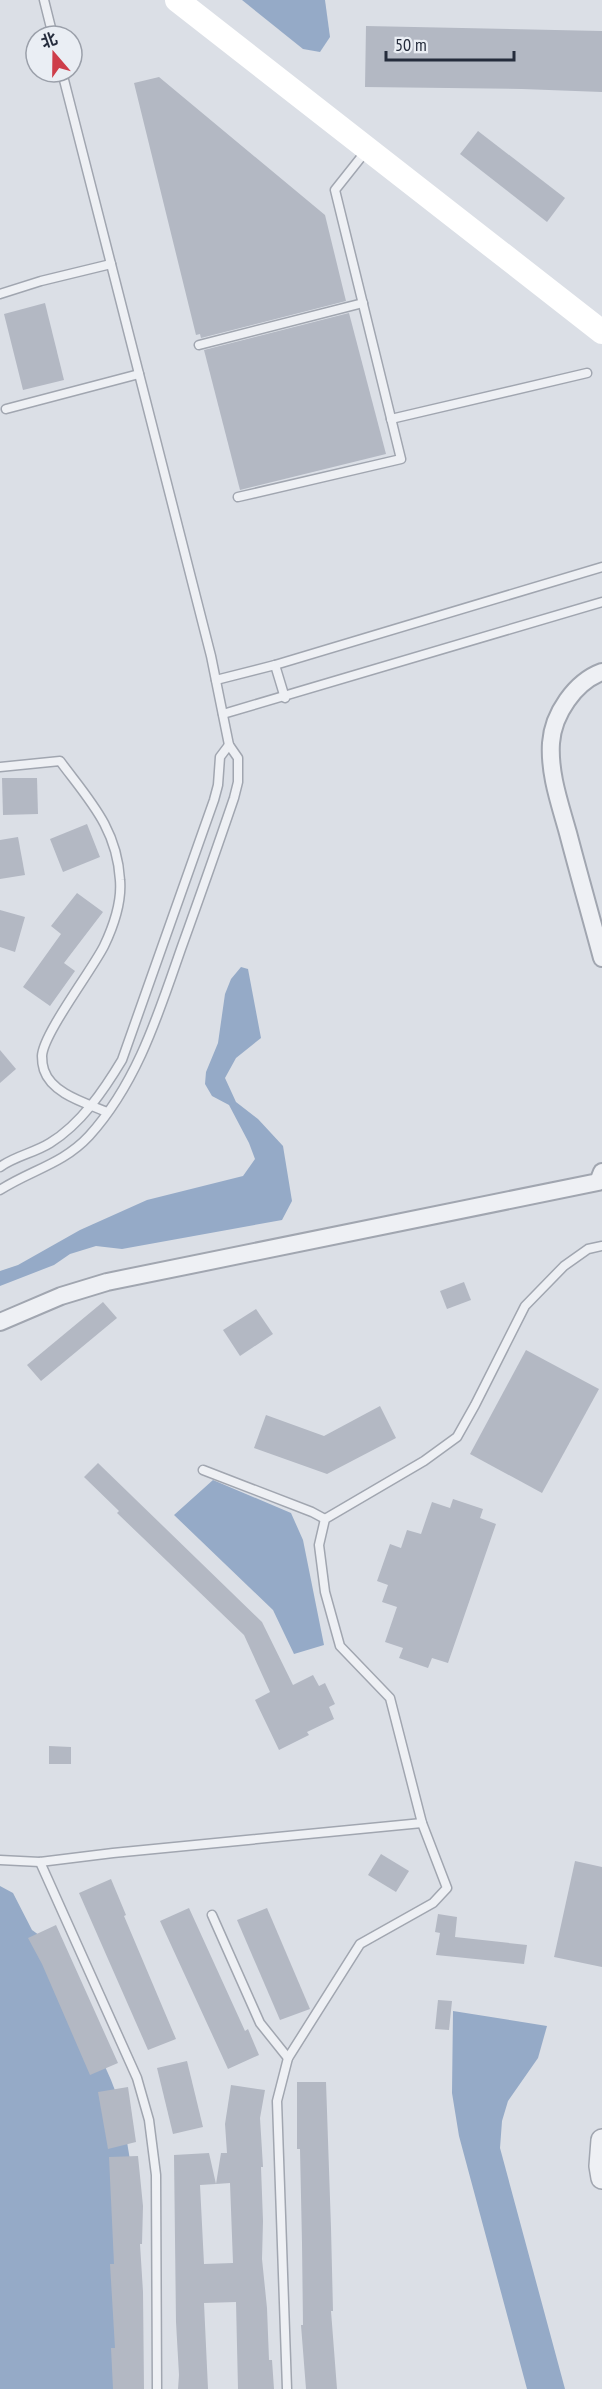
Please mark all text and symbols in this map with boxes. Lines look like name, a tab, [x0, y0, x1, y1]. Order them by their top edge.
north arrow	[24, 24, 84, 84]
scale bar	[386, 24, 514, 62]
text: 北	[38, 28, 60, 52]
text: 50 m	[395, 33, 427, 56]

